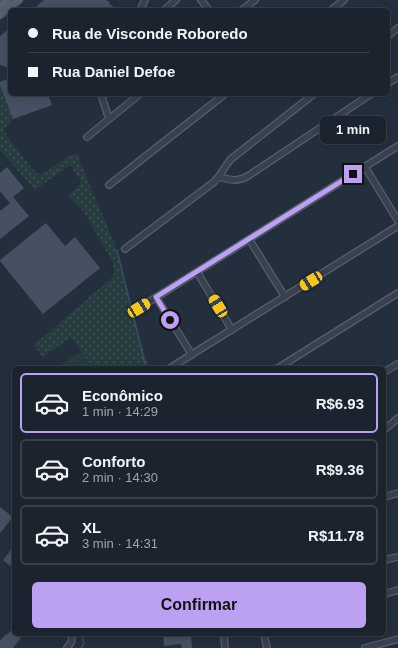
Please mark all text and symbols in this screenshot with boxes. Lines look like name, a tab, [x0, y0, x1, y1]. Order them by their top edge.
text: Rua de Visconde Roboredo	[52, 25, 248, 42]
text: Rua Daniel Defoe	[52, 63, 175, 80]
callout: 1 min	[320, 116, 386, 144]
text: 1 min	[336, 122, 370, 137]
route end	[344, 165, 362, 183]
car	[298, 270, 324, 292]
car	[207, 293, 229, 319]
car	[126, 297, 152, 319]
route start	[161, 311, 179, 329]
icon: car	[34, 385, 70, 421]
text: Econômico	[82, 387, 163, 404]
text: R$6.93	[316, 395, 364, 412]
text: 1 min · 14:29	[82, 404, 158, 419]
icon: car	[34, 451, 70, 487]
text: Conforto	[82, 453, 145, 470]
text: R$9.36	[316, 461, 364, 478]
text: 2 min · 14:30	[82, 470, 158, 485]
icon: car	[34, 517, 70, 553]
text: XL	[82, 519, 101, 536]
text: R$11.78	[308, 527, 364, 544]
text: 3 min · 14:31	[82, 536, 158, 551]
button: Confirmar	[32, 582, 366, 628]

